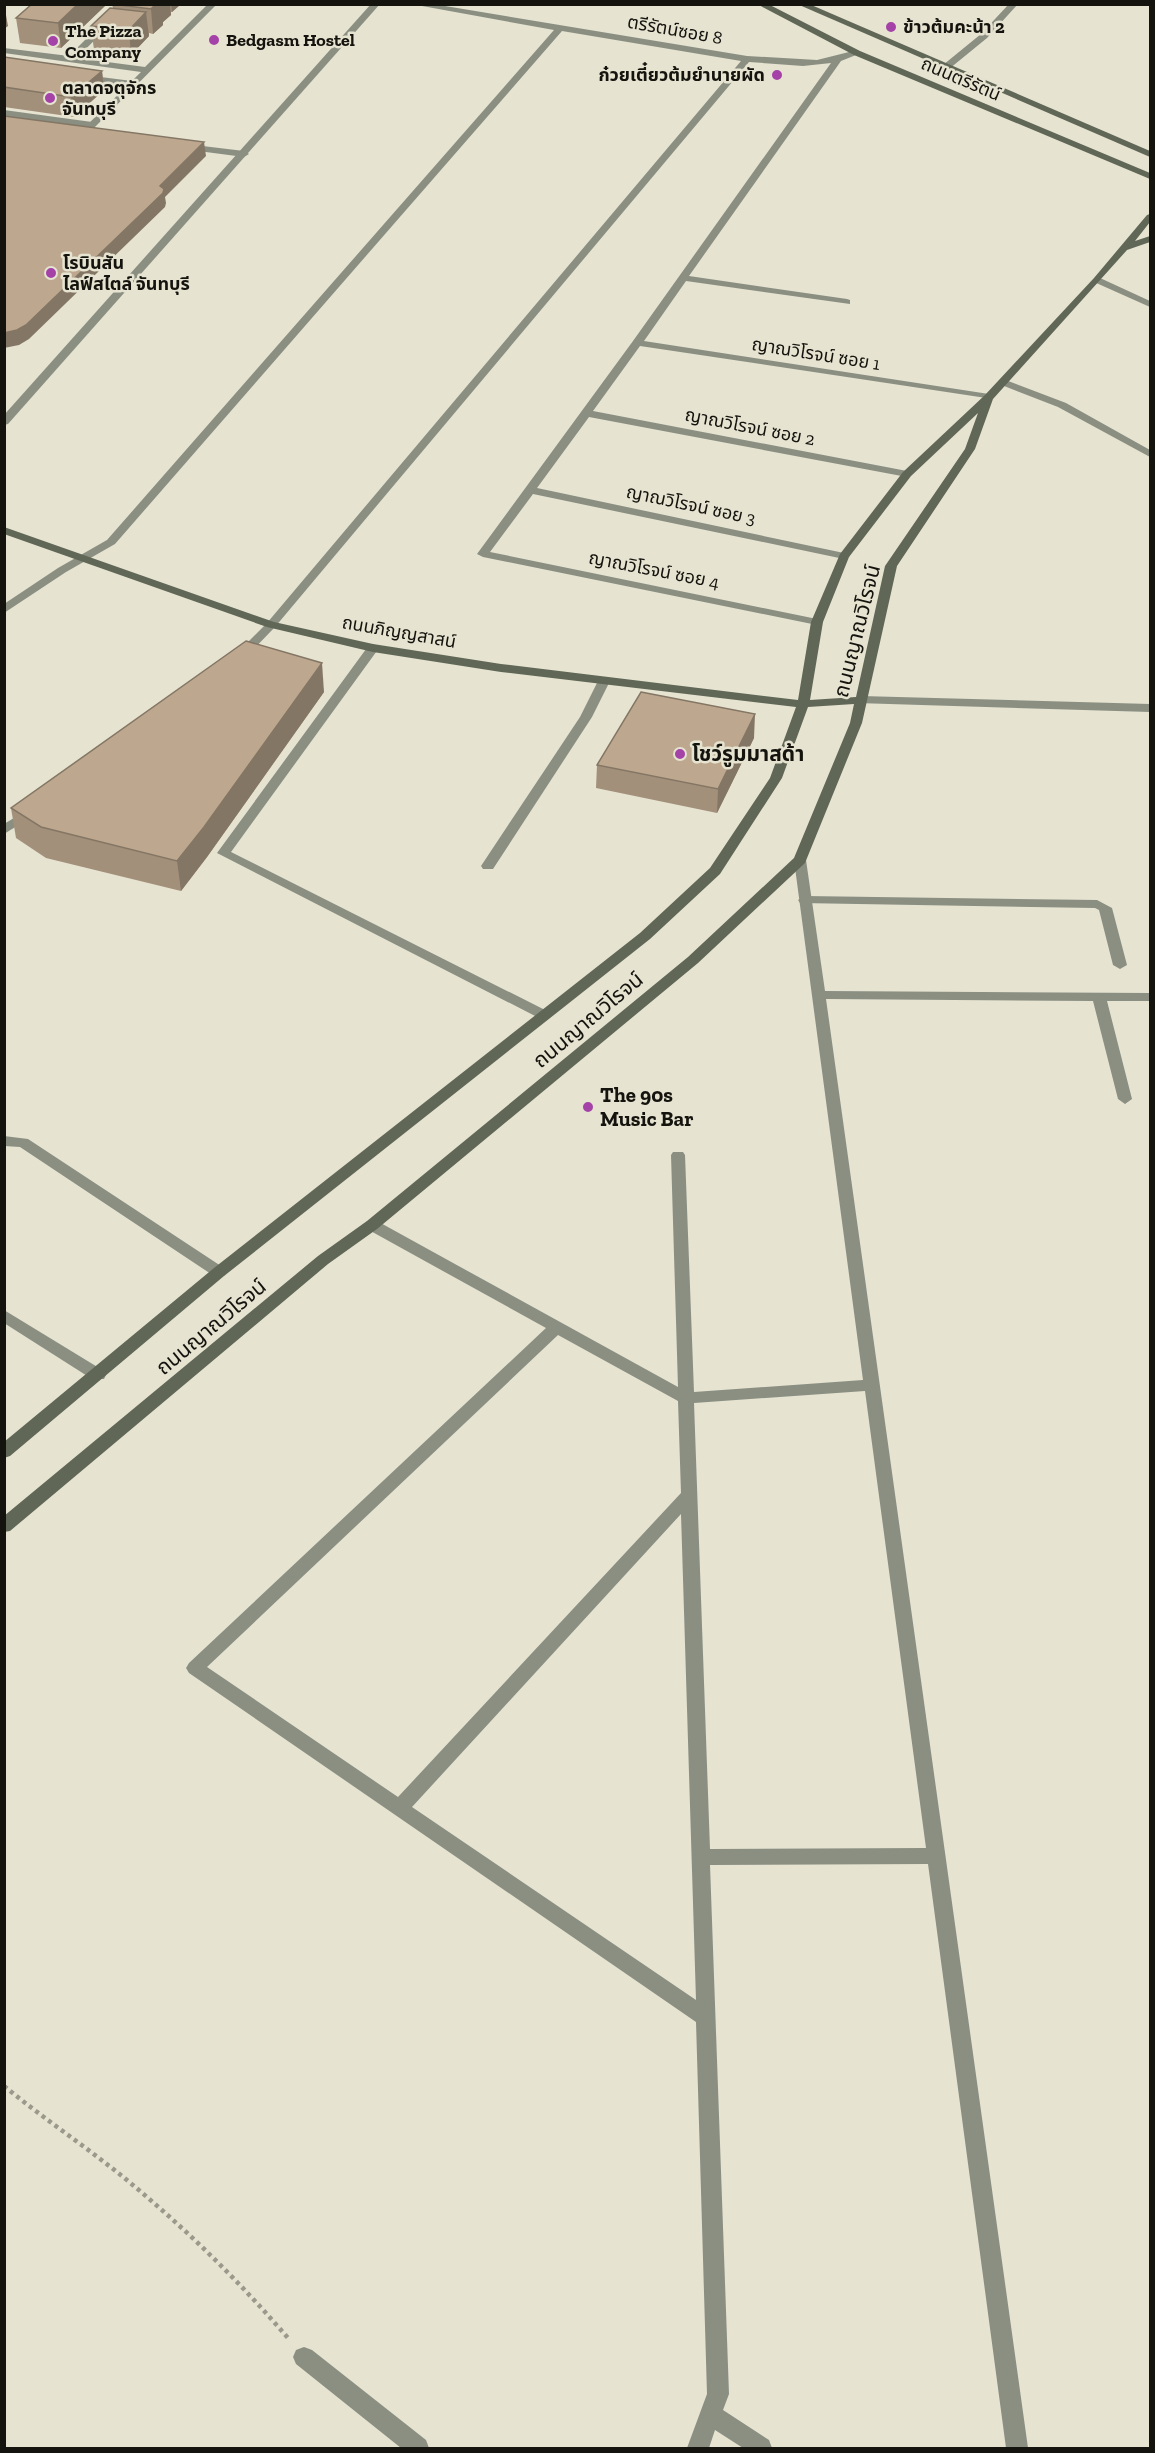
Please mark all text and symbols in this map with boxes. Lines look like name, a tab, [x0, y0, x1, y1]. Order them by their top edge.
street label: ตรีรัตน์ซอย 8	[626, 11, 724, 49]
place label: ข้าวต้มคะน้า 2	[903, 16, 1005, 38]
place label: The Pizza Company	[65, 20, 142, 63]
marker: ข้าวต้มคะน้า 2	[884, 20, 898, 34]
place label: Bedgasm Hostel	[226, 29, 355, 51]
marker: Bedgasm Hostel	[207, 33, 221, 47]
marker: The Pizza Company	[46, 34, 60, 48]
street label: ถนนตรีรัตน์	[918, 52, 1004, 106]
place label: ก๋วยเตี๋ยวต้มยำนายผัด	[598, 62, 765, 86]
marker: ก๋วยเตี๋ยวต้มยำนายผัด	[770, 68, 784, 82]
place label: ตลาดจตุจักร จันทบุรี	[62, 77, 156, 120]
marker: ตลาดจตุจักร จันทบุรี	[43, 91, 57, 105]
place label: โรบินสัน ไลฟ์สไตล์ จันทบุรี	[63, 252, 190, 295]
marker: โรบินสัน ไลฟ์สไตล์ จันทบุรี	[44, 266, 58, 280]
street label: ญาณวิโรจน์ ซอย 1	[750, 333, 882, 375]
street label: ญาณวิโรจน์ ซอย 2	[683, 404, 817, 450]
street label: ญาณวิโรจน์ ซอย 3	[624, 481, 758, 529]
street label: ญาณวิโรจน์ ซอย 4	[587, 547, 721, 593]
street label: ถนนญาณวิโรจน์	[828, 562, 885, 700]
street label: ถนนภิญญสาสน์	[340, 611, 458, 653]
place label: โชว์รูมมาสด้า	[692, 741, 804, 767]
marker: โชว์รูมมาสด้า	[673, 747, 687, 761]
street label: ถนนญาณวิโรจน์	[528, 966, 648, 1073]
place label: The 90s Music Bar	[600, 1082, 693, 1131]
marker: The 90s Music Bar	[581, 1100, 595, 1114]
street label: ถนนญาณวิโรจน์	[151, 1273, 271, 1380]

